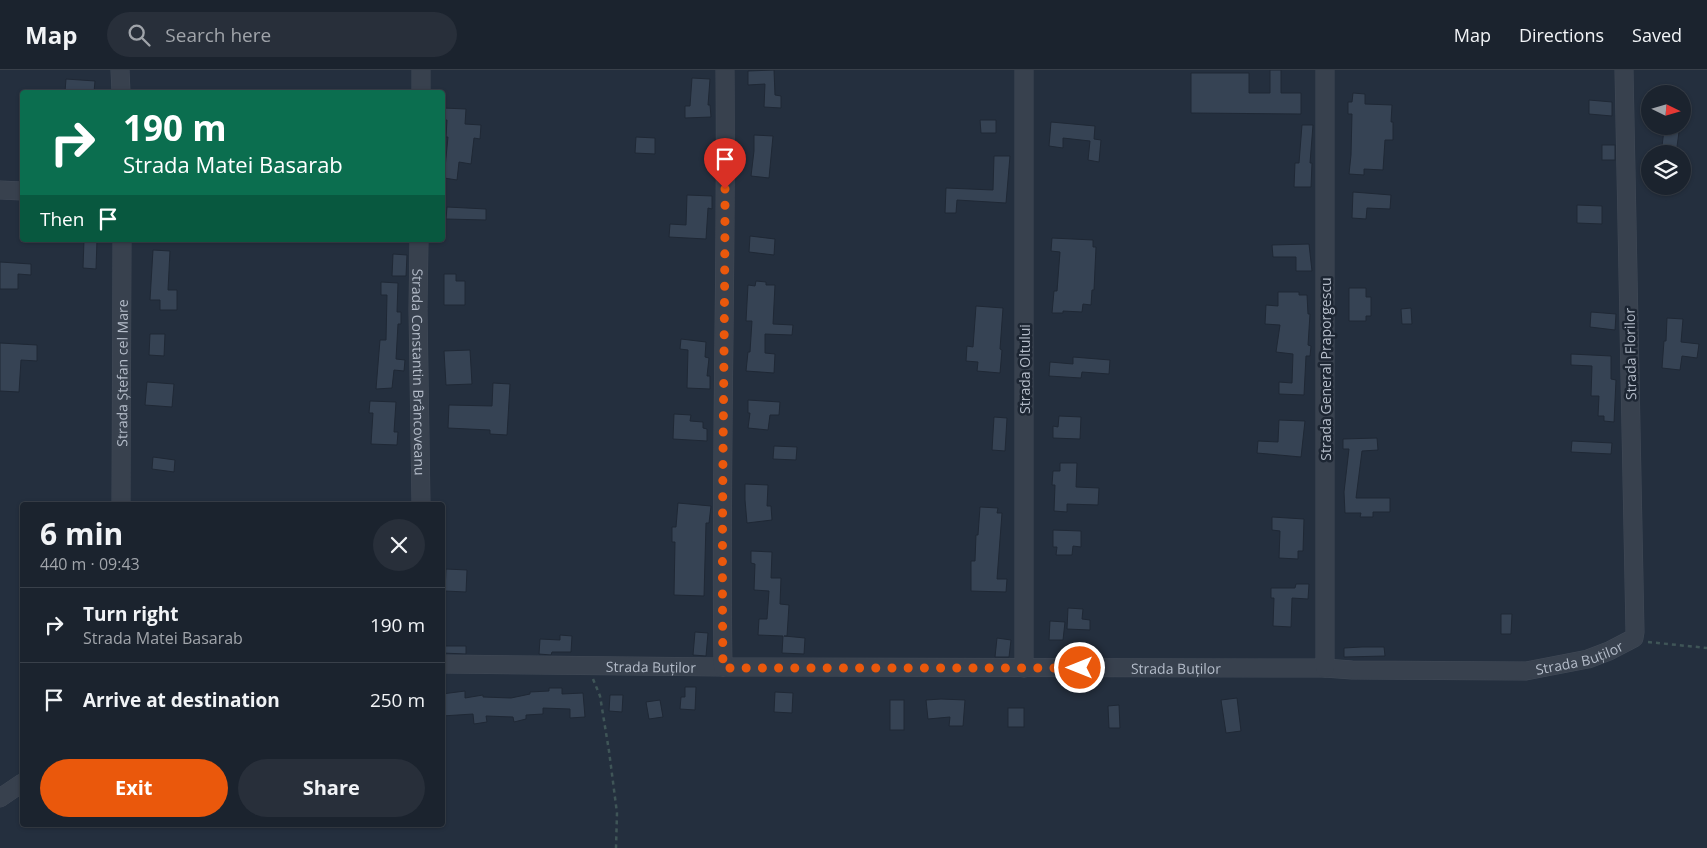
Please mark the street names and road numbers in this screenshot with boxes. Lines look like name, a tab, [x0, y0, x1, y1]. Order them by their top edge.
street label: Strada Constantin Brâncoveanu	[408, 268, 430, 476]
street label: Strada General Praporgescu	[1316, 277, 1335, 461]
street label: Strada Ștefan cel Mare	[112, 299, 131, 447]
street label: Strada Florilor	[1620, 307, 1640, 400]
street label: Strada Oltului	[1015, 324, 1034, 414]
street label: Strada Buților	[1534, 636, 1626, 678]
street label: Strada Buților	[606, 656, 696, 676]
street label: Strada Buților	[1131, 658, 1221, 677]

